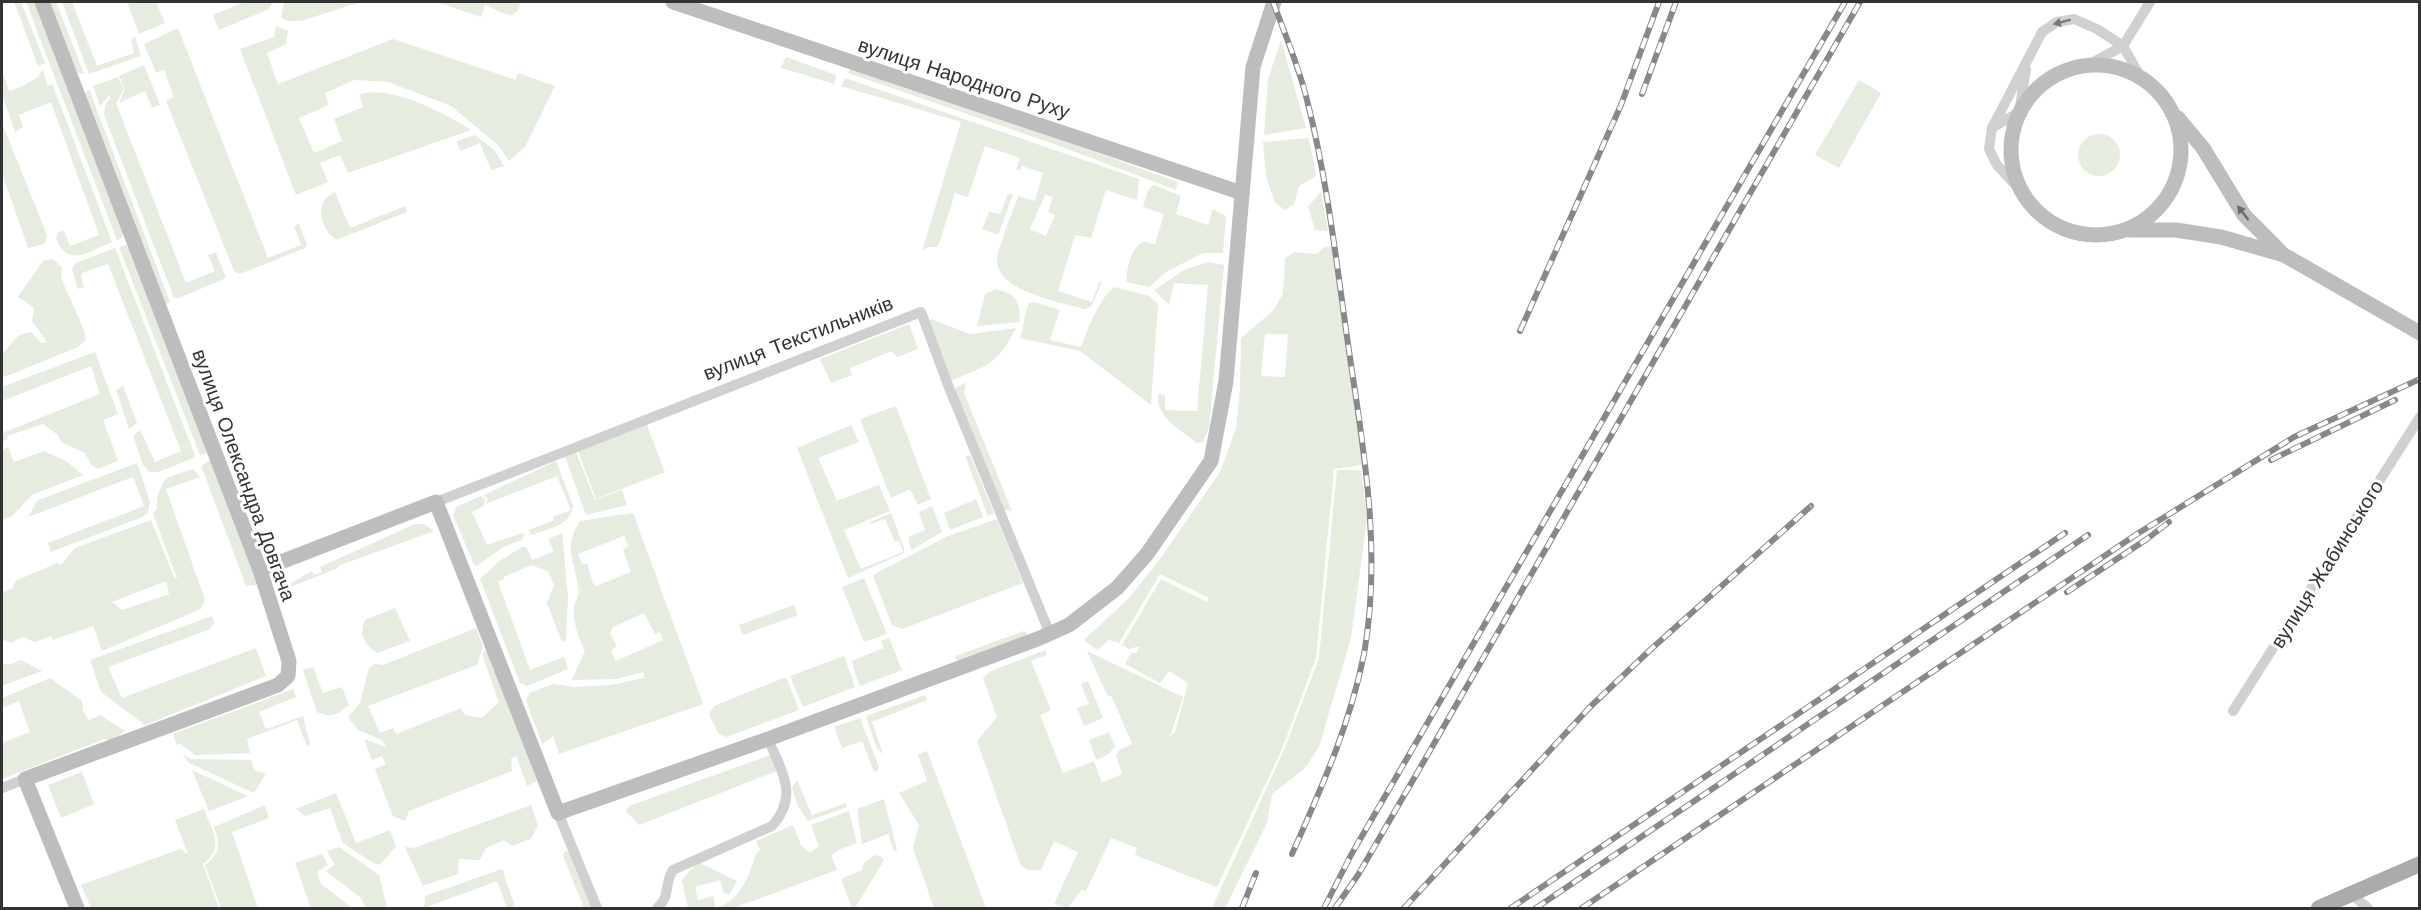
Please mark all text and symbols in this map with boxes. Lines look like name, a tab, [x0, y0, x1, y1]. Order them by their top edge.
one-way arrow	[2053, 18, 2071, 28]
street label: вулиця Народного Руху	[855, 32, 1073, 124]
one-way arrow	[2237, 205, 2250, 221]
street label: вулиця Текстильників	[700, 291, 896, 385]
street label: вулиця Олександра Довгача	[187, 346, 301, 605]
street label: вулиця Жабинського	[2266, 476, 2388, 652]

